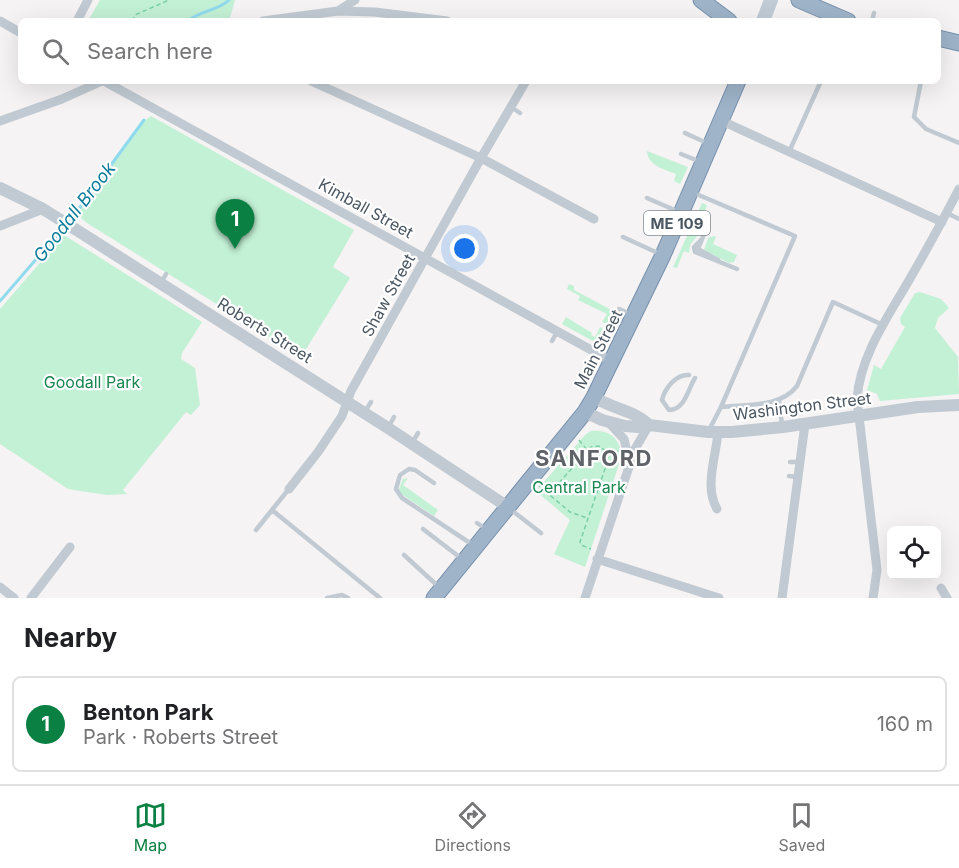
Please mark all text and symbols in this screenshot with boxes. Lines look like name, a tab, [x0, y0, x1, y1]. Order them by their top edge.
search box	[18, 18, 941, 84]
icon: search	[39, 35, 72, 68]
text: Search here	[87, 38, 213, 64]
water label: Goodall Brook	[29, 157, 120, 266]
street label: Kimball Street	[315, 174, 417, 242]
pin: 1	[216, 200, 254, 249]
road number: ME 109	[644, 211, 710, 235]
your location	[450, 234, 479, 263]
street label: Shaw Street	[357, 250, 419, 340]
street label: Roberts Street	[214, 293, 316, 367]
street label: Main Street	[569, 306, 627, 392]
park label: Goodall Park	[44, 372, 140, 392]
street label: Washington Street	[732, 388, 872, 424]
district label: SANFORD	[535, 445, 653, 471]
park label: Central Park	[532, 477, 626, 497]
map controls	[887, 526, 941, 580]
button: locate	[887, 526, 941, 580]
text: Nearby	[24, 622, 117, 653]
text: Benton Park	[83, 699, 213, 725]
text: 1	[41, 712, 50, 736]
text: 160 m	[877, 712, 933, 736]
text: Park · Roberts Street	[83, 725, 278, 749]
tab: Map	[134, 799, 167, 855]
tab: Directions	[435, 799, 511, 855]
tab: Saved	[778, 799, 825, 855]

